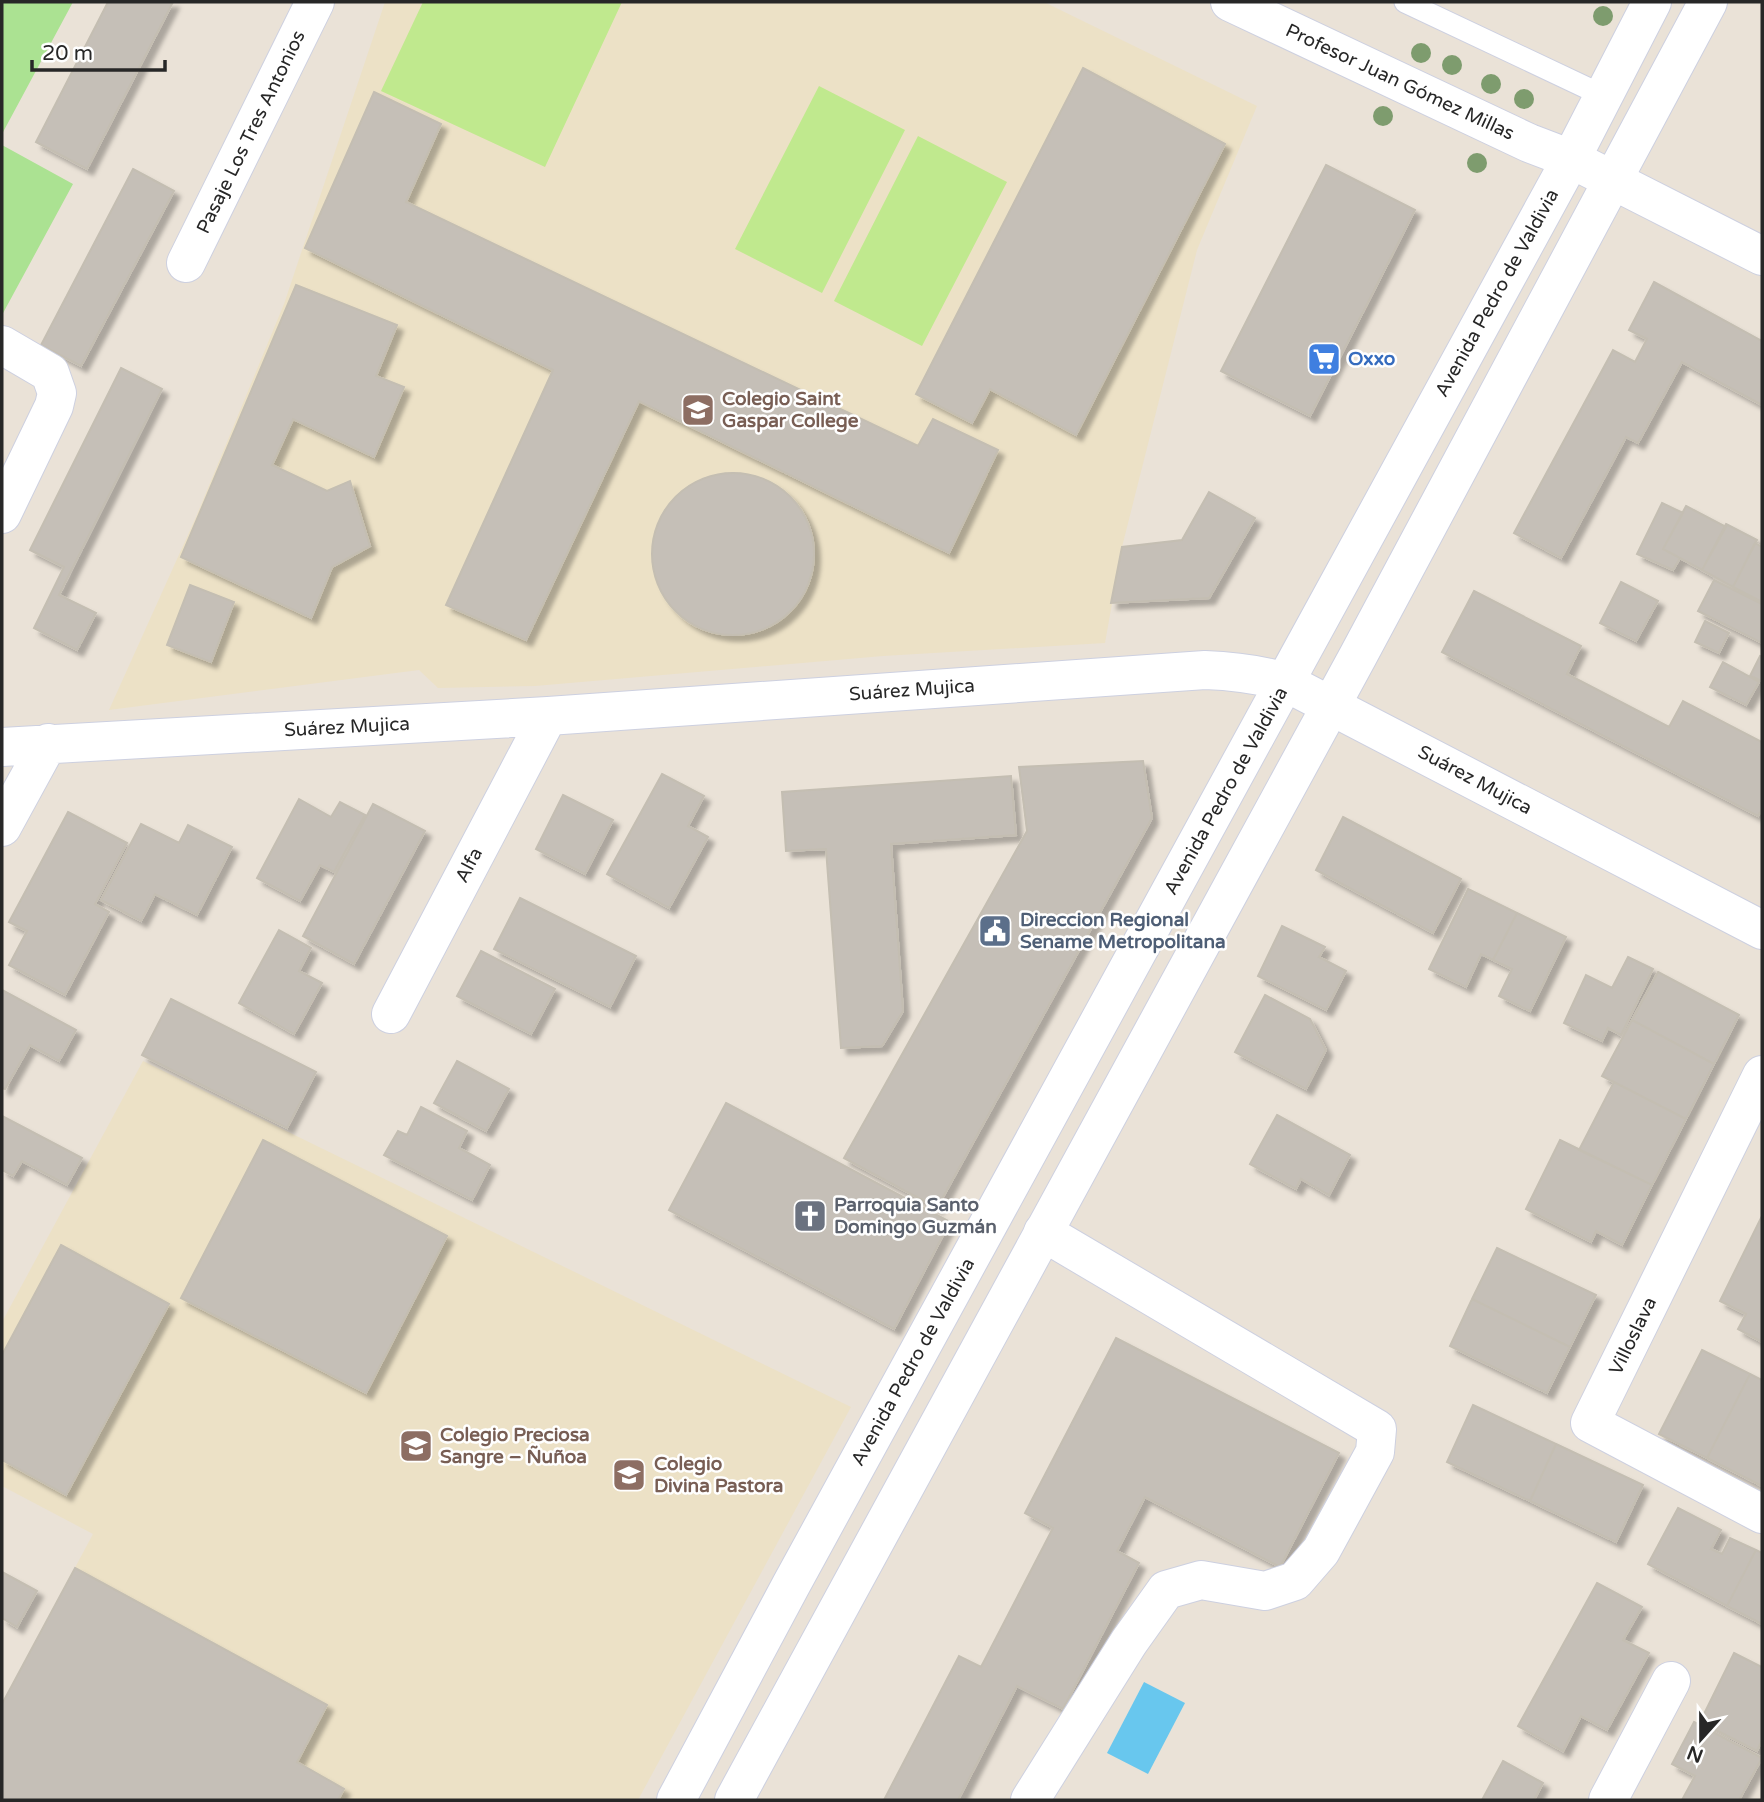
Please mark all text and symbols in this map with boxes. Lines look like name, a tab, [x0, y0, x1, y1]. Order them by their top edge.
street label: Profesor Juan Gómez Millas	[1282, 19, 1518, 145]
street label: Pasaje Los Tres Antonios	[192, 27, 310, 237]
scale bar	[32, 28, 164, 72]
text: 20 m	[42, 41, 93, 66]
street label: Avenida Pedro de Valdivia	[1431, 185, 1563, 401]
supermarket icon: Oxxo	[1305, 340, 1343, 378]
place label: Oxxo	[1348, 348, 1395, 370]
place label: Colegio Saint Gaspar College	[722, 388, 859, 433]
school or university icon: Colegio Saint Gaspar College	[679, 391, 717, 429]
street label: Suárez Mujica	[848, 675, 976, 705]
street label: Avenida Pedro de Valdivia	[1160, 683, 1292, 899]
street label: Suárez Mujica	[284, 713, 410, 741]
street label: Suárez Mujica	[1414, 741, 1536, 819]
street label: Alfa	[451, 844, 487, 886]
place label: Direccion Regional Sename Metropolitana	[1020, 909, 1226, 954]
public building icon: Direccion Regional Sename Metropolitana	[976, 912, 1014, 950]
place label: Parroquia Santo Domingo Guzmán	[834, 1194, 997, 1239]
church icon: Parroquia Santo Domingo Guzmán	[791, 1197, 829, 1235]
street label: Avenida Pedro de Valdivia	[847, 1254, 979, 1470]
street label: Villoslava	[1605, 1294, 1661, 1378]
place label: Colegio Preciosa Sangre – Ñuñoa	[440, 1424, 590, 1469]
school or university icon: Colegio Preciosa Sangre – Ñuñoa	[397, 1427, 435, 1465]
place label: Colegio Divina Pastora	[654, 1453, 783, 1497]
school or university icon: Colegio Divina Pastora	[610, 1456, 648, 1494]
north arrow	[1666, 1704, 1736, 1774]
text: N	[1684, 1741, 1706, 1767]

